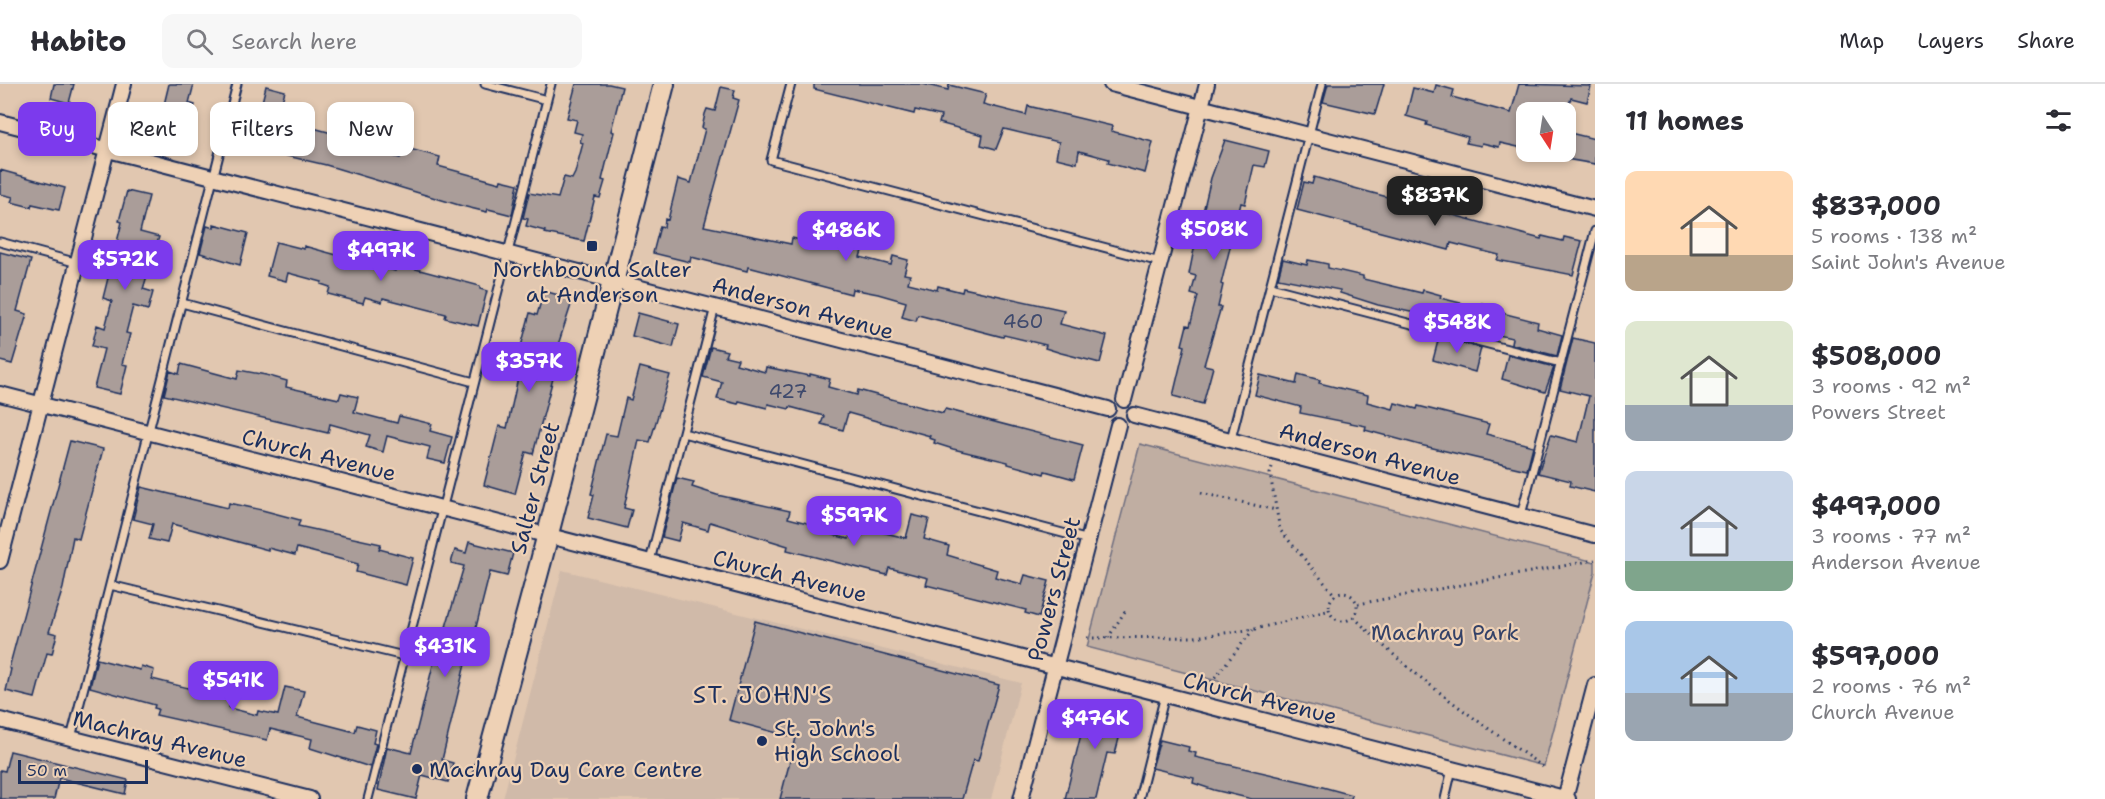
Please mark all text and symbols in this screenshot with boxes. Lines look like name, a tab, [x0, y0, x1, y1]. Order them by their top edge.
search box	[162, 14, 582, 68]
text: Habito	[30, 22, 126, 60]
icon: search	[183, 25, 216, 58]
text: Search here	[231, 27, 357, 56]
text: Map	[1839, 27, 1884, 55]
text: Layers	[1917, 27, 1984, 55]
text: Share	[2017, 27, 2075, 55]
chip: Buy	[18, 102, 96, 156]
chip: Rent	[108, 102, 198, 156]
chip: Filters	[210, 102, 315, 156]
chip: New	[327, 102, 414, 156]
north arrow	[1516, 102, 1576, 162]
map controls	[1516, 102, 1576, 162]
text: 11 homes	[1625, 103, 1744, 138]
icon: filters	[2042, 104, 2075, 137]
pin: $837K	[1393, 176, 1477, 227]
text: $837K	[1401, 182, 1469, 208]
text: $837,000	[1811, 188, 1941, 223]
icon: home	[1673, 195, 1745, 267]
pin: $508K	[1172, 210, 1256, 261]
pin: $486K	[804, 211, 888, 262]
text: $508K	[1180, 216, 1248, 242]
text: $486K	[811, 217, 881, 243]
text: 5 rooms · 138 m²	[1811, 223, 1977, 249]
pin: $497K	[339, 231, 423, 282]
text: $497K	[347, 237, 415, 263]
marker: Northbound Salter at Anderson	[585, 239, 599, 253]
pin: $572K	[83, 240, 167, 291]
text: $572K	[92, 246, 158, 272]
text: Saint John's Avenue	[1811, 249, 2006, 275]
place label: Northbound Salter at Anderson	[492, 255, 692, 309]
street label: Anderson Avenue	[709, 270, 897, 346]
pin: $548K	[1415, 303, 1499, 354]
house number: 460	[1002, 308, 1044, 334]
text: $548K	[1423, 309, 1491, 335]
text: $508,000	[1811, 338, 1942, 373]
pin: $357K	[487, 342, 571, 393]
icon: home	[1673, 345, 1745, 417]
text: $357K	[495, 348, 563, 374]
text: 3 rooms · 92 m²	[1811, 373, 1971, 399]
house number: 427	[768, 378, 808, 404]
text: Powers Street	[1811, 399, 1946, 425]
street label: Anderson Avenue	[1276, 416, 1464, 492]
street label: Salter Street	[503, 419, 567, 557]
street label: Church Avenue	[239, 422, 399, 488]
text: $497,000	[1811, 488, 1941, 523]
icon: home	[1673, 495, 1745, 567]
pin: $597K	[812, 496, 896, 547]
text: $597K	[820, 502, 888, 528]
street label: Powers Street	[1021, 513, 1087, 665]
text: 3 rooms · 77 m²	[1811, 523, 1971, 549]
street label: Church Avenue	[710, 543, 870, 609]
text: Anderson Avenue	[1811, 549, 1981, 575]
park label: Machray Park	[1371, 618, 1519, 647]
pin: $431K	[403, 627, 487, 678]
text: $431K	[414, 633, 476, 659]
text: $597,000	[1811, 638, 1939, 673]
icon: home	[1673, 645, 1745, 717]
pin: $541K	[191, 661, 275, 712]
street label: Church Avenue	[1180, 665, 1340, 731]
text: $541K	[202, 667, 264, 693]
text: 2 rooms · 76 m²	[1811, 673, 1971, 699]
district label: ST. JOHN'S	[693, 679, 833, 711]
pin: $476K	[1053, 699, 1137, 750]
text: Church Avenue	[1811, 699, 1954, 725]
street label: Machray Avenue	[70, 703, 250, 775]
text: $476K	[1061, 705, 1129, 731]
place label: St. John's High School	[774, 714, 900, 768]
marker: St. John's High School	[755, 734, 769, 748]
place label: Machray Day Care Centre	[429, 755, 703, 784]
scale bar	[18, 757, 148, 784]
text: 50 m	[27, 760, 67, 781]
marker: Machray Day Care Centre	[410, 762, 424, 776]

